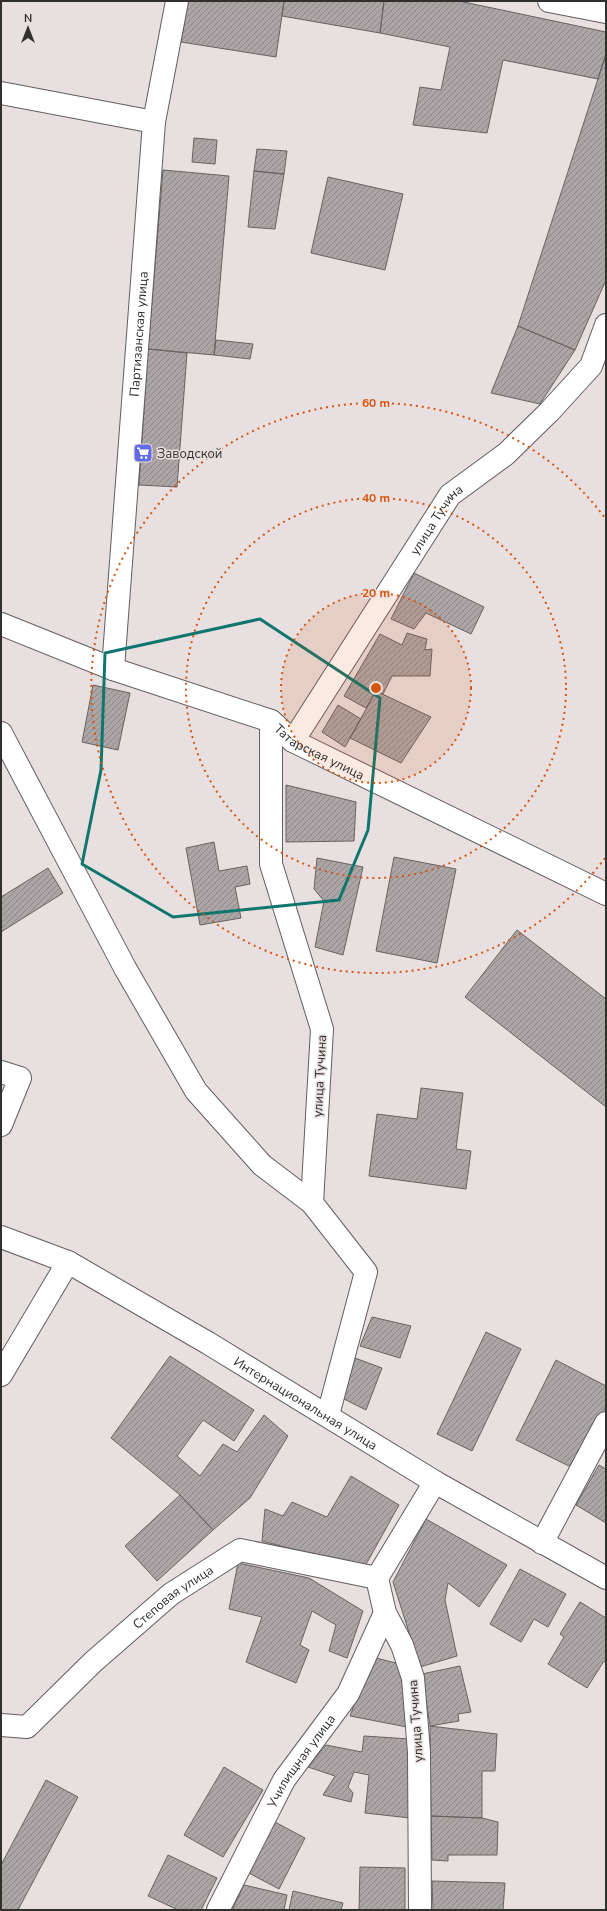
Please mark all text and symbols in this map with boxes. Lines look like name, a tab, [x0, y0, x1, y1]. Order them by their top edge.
north arrow	[8, 8, 48, 48]
text: N	[24, 11, 32, 26]
street label: Партизанская улица	[125, 271, 153, 397]
text: 60 m	[362, 395, 390, 411]
supermarket icon: Заводской	[132, 442, 154, 464]
place label: Заводской	[157, 445, 222, 463]
street label: улица Тучина	[406, 481, 467, 559]
text: 40 m	[362, 490, 390, 506]
text: 20 m	[362, 585, 390, 601]
centre of rings	[369, 681, 383, 695]
street label: Татарская улица	[270, 720, 367, 785]
street label: улица Тучина	[309, 1034, 331, 1118]
street label: Интернациональная улица	[230, 1353, 381, 1455]
street label: Степовая улица	[129, 1561, 217, 1634]
street label: улица Тучина	[404, 1679, 428, 1763]
street label: Училищная улица	[263, 1711, 340, 1812]

